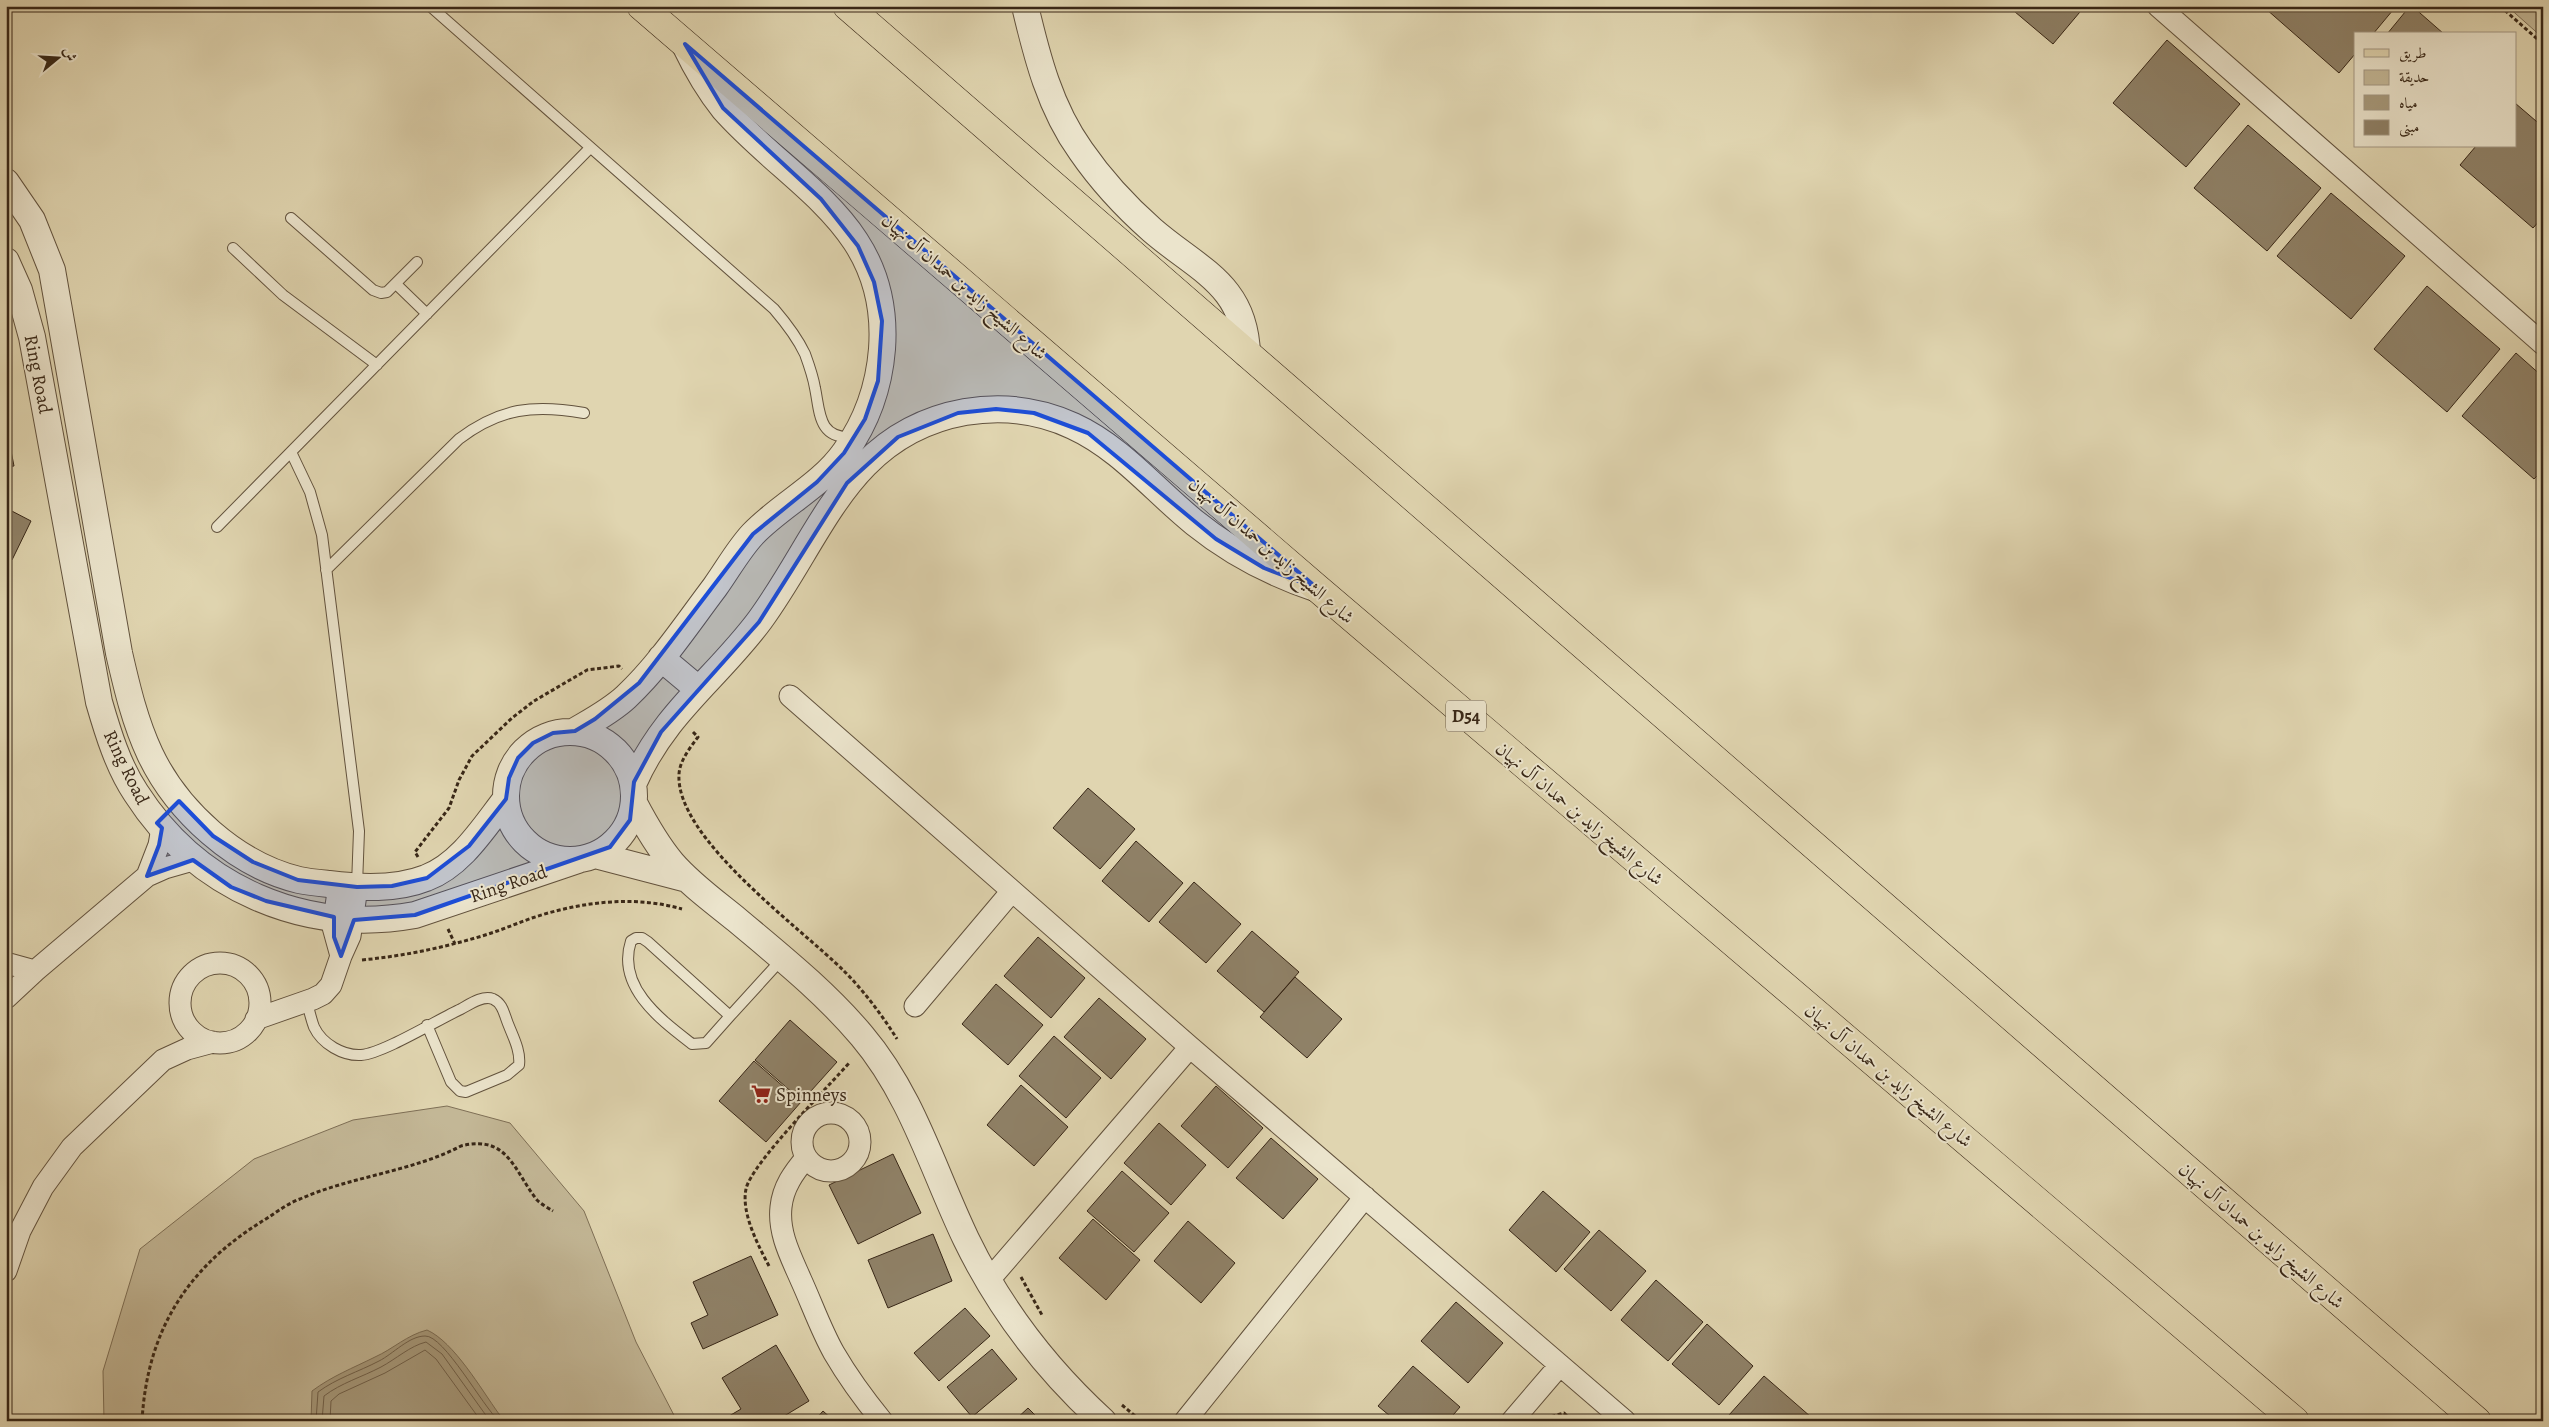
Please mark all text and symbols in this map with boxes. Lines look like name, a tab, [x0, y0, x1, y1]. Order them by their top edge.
north arrow	[32, 32, 82, 82]
legend	[2354, 32, 2516, 148]
text: طريق	[2399, 43, 2426, 63]
text: ش	[59, 45, 81, 64]
text: حديقة	[2399, 67, 2429, 87]
text: مياه	[2399, 93, 2417, 113]
text: مبنى	[2399, 117, 2419, 138]
street label: شارع الشيخ زايد بن حمدان آل نهيان	[873, 207, 1053, 369]
street label: Ring Road	[18, 332, 59, 417]
street label: شارع الشيخ زايد بن حمدان آل نهيان	[1180, 471, 1360, 633]
road number: D54	[1446, 700, 1486, 731]
street label: Ring Road	[97, 726, 156, 810]
street label: شارع الشيخ زايد بن حمدان آل نهيان	[1487, 736, 1669, 895]
street label: Ring Road	[466, 858, 551, 909]
street label: شارع الشيخ زايد بن حمدان آل نهيان	[1796, 998, 1978, 1157]
place label: Spinneys	[776, 1082, 847, 1108]
supermarket icon: Spinneys	[750, 1083, 772, 1105]
street label: شارع الشيخ زايد بن حمدان آل نهيان	[2170, 1156, 2350, 1318]

